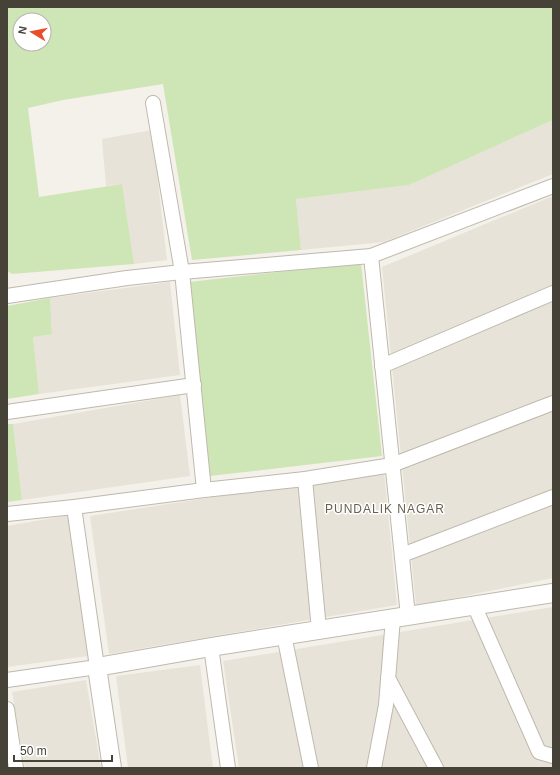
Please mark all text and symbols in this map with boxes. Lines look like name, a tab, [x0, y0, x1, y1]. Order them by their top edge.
north arrow	[12, 12, 52, 52]
text: N	[16, 25, 29, 35]
district label: PUNDALIK NAGAR	[325, 502, 445, 516]
scale bar	[14, 737, 112, 763]
text: 50 m	[20, 744, 47, 758]

